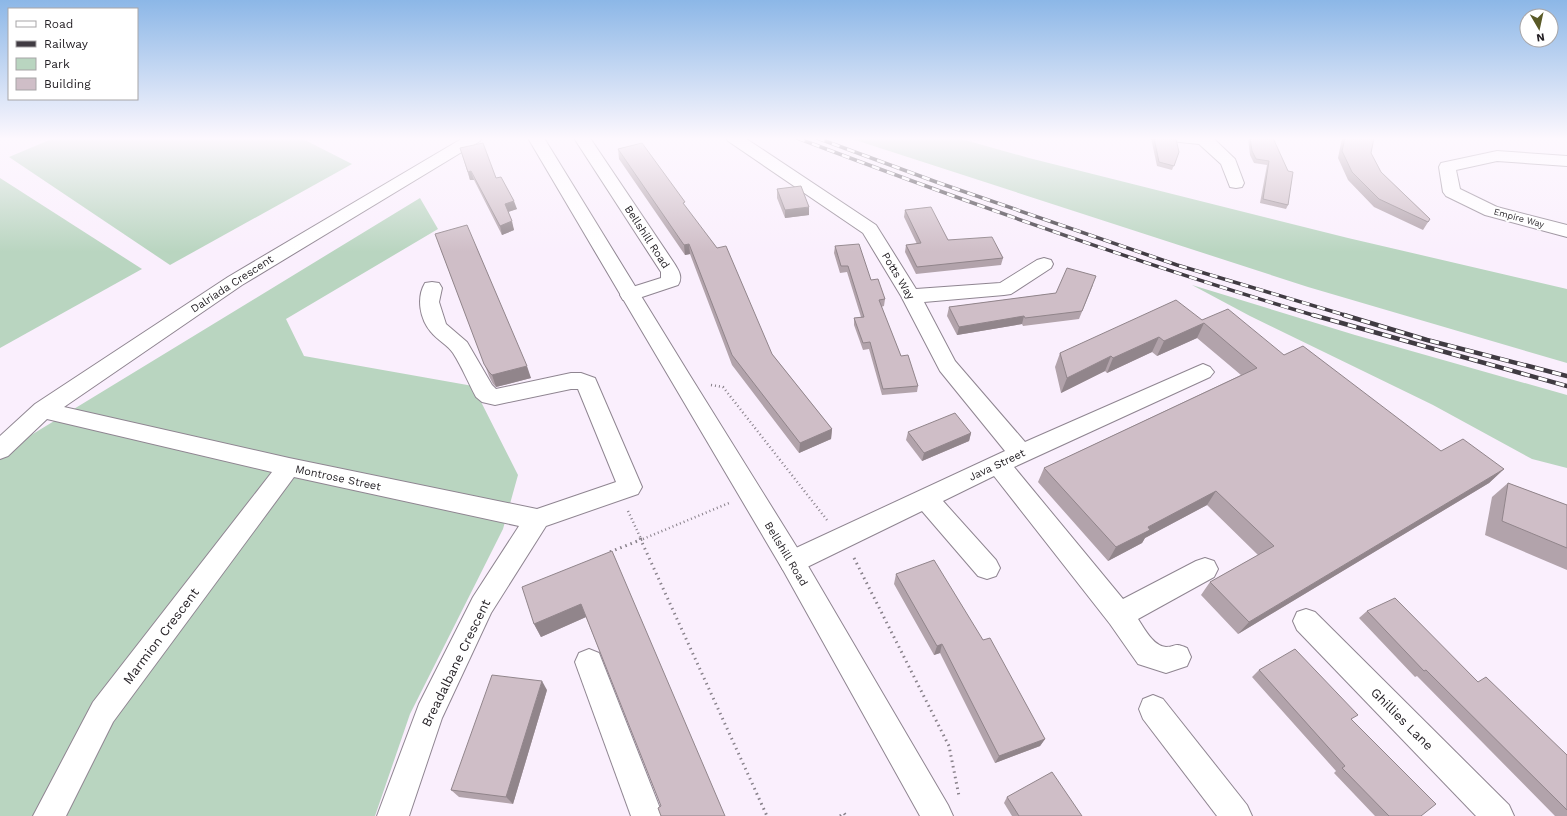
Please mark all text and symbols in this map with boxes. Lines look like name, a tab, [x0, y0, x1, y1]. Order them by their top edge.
legend	[8, 8, 138, 100]
north arrow	[1519, 8, 1559, 48]
text: Road	[44, 17, 73, 31]
text: N	[1535, 30, 1546, 44]
text: Railway	[44, 37, 89, 51]
text: Park	[44, 57, 70, 71]
text: Building	[44, 77, 91, 91]
street label: Bellshill Road	[622, 203, 672, 271]
street label: Empire Way	[1493, 206, 1546, 230]
street label: Potts Way	[879, 250, 917, 302]
street label: Dalriada Crescent	[188, 252, 276, 315]
street label: Java Street	[967, 446, 1028, 484]
street label: Montrose Street	[294, 463, 382, 493]
street label: Bellshill Road	[762, 519, 810, 589]
street label: Marmion Crescent	[120, 585, 202, 687]
street label: Breadalbane Crescent	[419, 596, 494, 729]
street label: Ghillies Lane	[1368, 685, 1436, 753]

